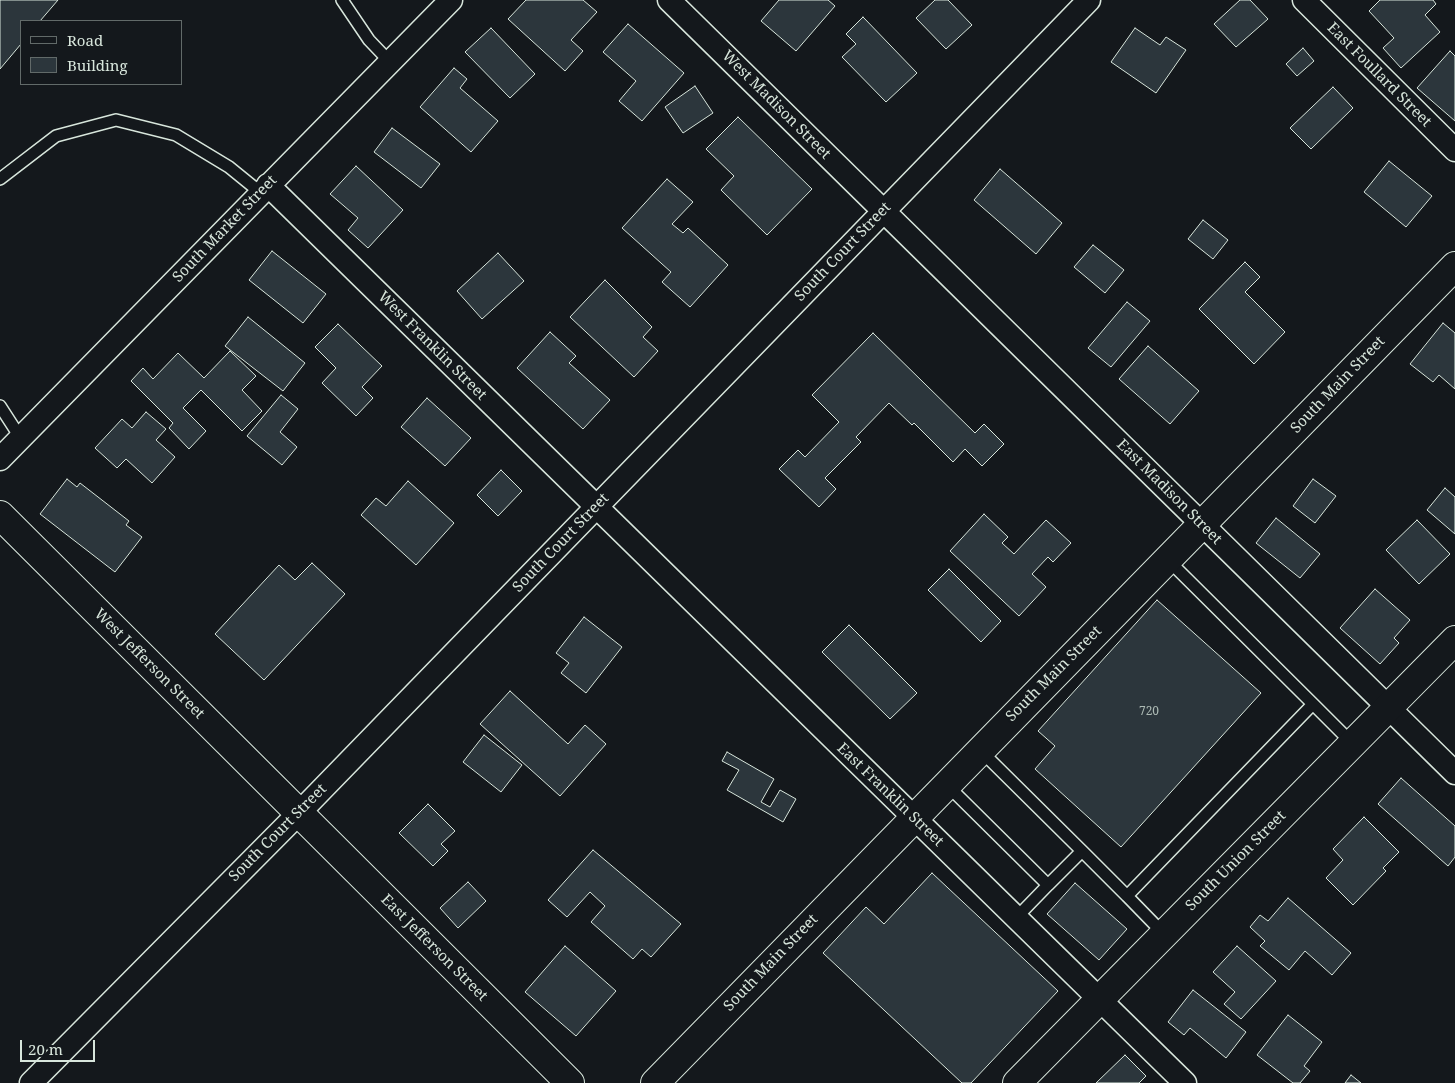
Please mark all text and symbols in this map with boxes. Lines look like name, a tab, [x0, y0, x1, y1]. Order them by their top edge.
street label: East Foullard Street	[1323, 19, 1435, 131]
legend	[20, 20, 182, 85]
text: Road	[67, 30, 103, 50]
street label: West Madison Street	[718, 47, 834, 163]
text: Building	[67, 55, 128, 75]
street label: South Market Street	[169, 172, 281, 286]
street label: South Court Street	[791, 199, 895, 305]
street label: West Franklin Street	[374, 288, 490, 404]
street label: South Main Street	[1287, 333, 1389, 437]
street label: East Madison Street	[1113, 436, 1225, 548]
street label: South Court Street	[509, 490, 613, 596]
street label: West Jefferson Street	[90, 605, 208, 723]
street label: South Main Street	[1002, 622, 1106, 726]
house number: 720	[1139, 705, 1159, 719]
street label: East Franklin Street	[833, 740, 947, 850]
street label: South Court Street	[225, 780, 331, 886]
street label: South Union Street	[1182, 807, 1290, 915]
street label: East Jefferson Street	[377, 891, 491, 1005]
street label: South Main Street	[720, 911, 822, 1015]
scale bar	[22, 1030, 98, 1062]
text: 20 m	[28, 1039, 63, 1059]

